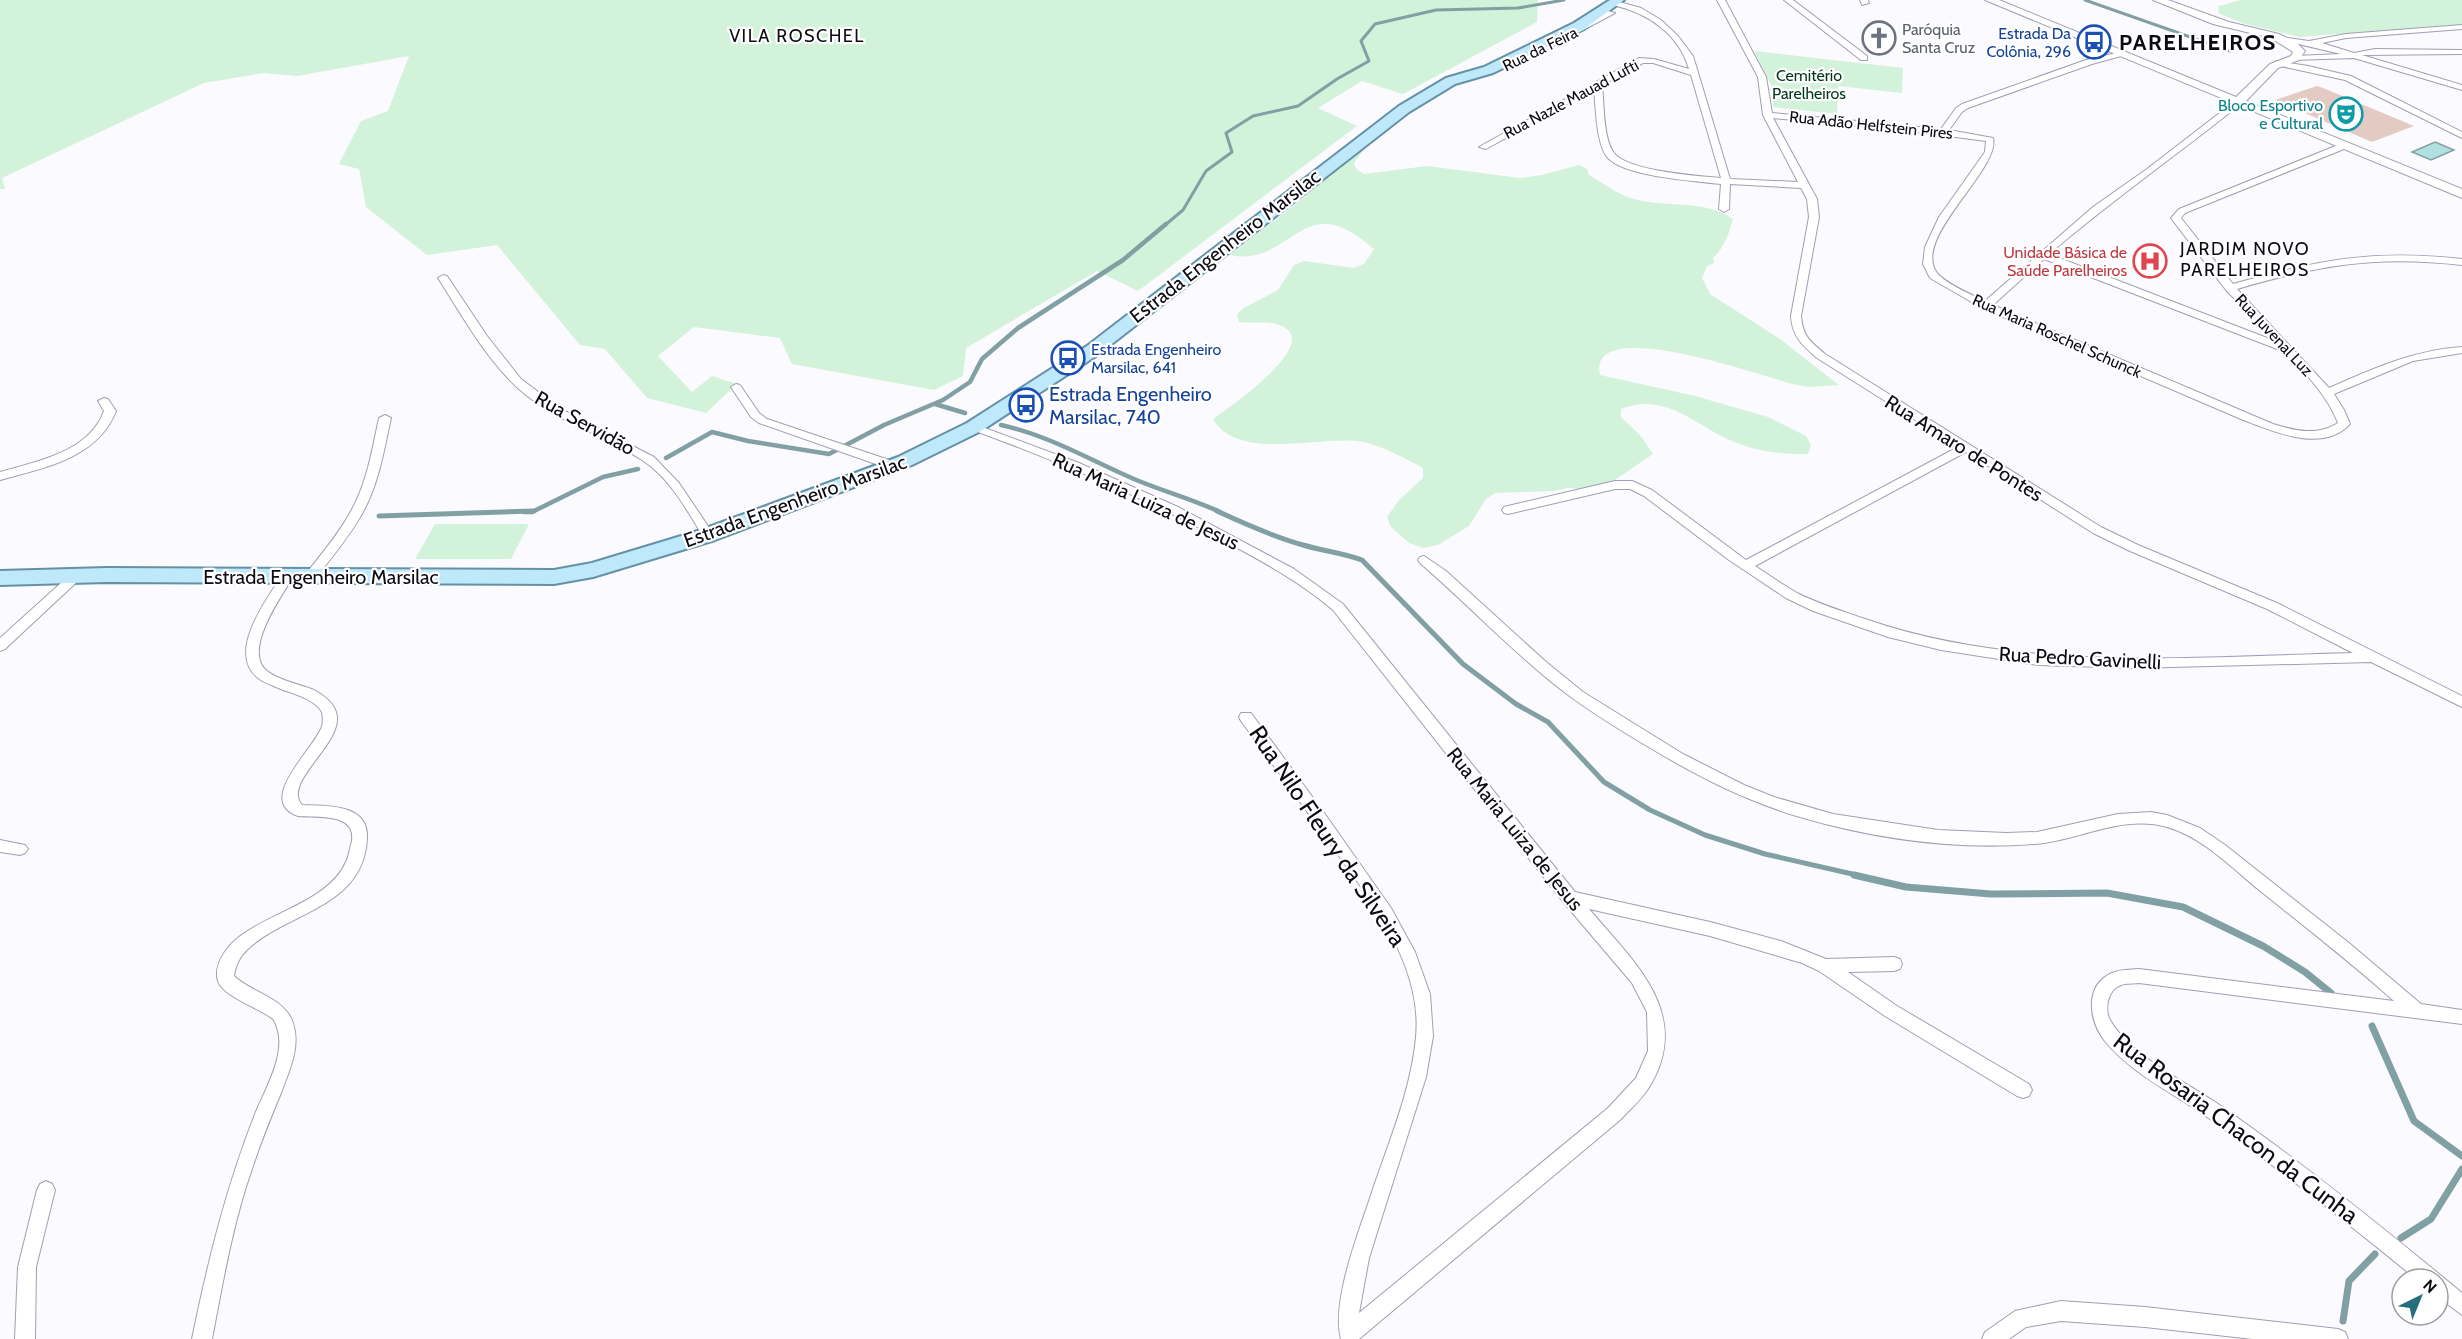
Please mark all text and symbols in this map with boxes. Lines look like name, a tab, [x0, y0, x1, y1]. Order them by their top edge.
church icon: Paróquia Santa Cruz	[1861, 20, 1897, 56]
place label: Paróquia Santa Cruz	[1902, 20, 1976, 57]
street label: Rua da Feira	[1499, 23, 1581, 75]
place label: Estrada Da Colônia, 296	[1986, 24, 2071, 61]
bus stop icon: Estrada Da Colônia, 296	[2076, 24, 2112, 60]
district label: VILA ROSCHEL	[729, 25, 865, 47]
district label: PARELHEIROS	[2119, 29, 2277, 56]
street label: Rua Nazle Mauad Lufti	[1500, 55, 1642, 143]
park label: Cemitério Parelheiros	[1772, 66, 1846, 103]
place label: Bloco Esportivo e Cultural	[2218, 96, 2323, 133]
theatre icon: Bloco Esportivo e Cultural	[2328, 96, 2364, 132]
street label: Rua Adão Helfstein Pires	[1788, 107, 1954, 143]
street label: Estrada Engenheiro Marsilac	[1125, 164, 1325, 328]
district label: JARDIM NOVO PARELHEIROS	[2179, 238, 2310, 281]
place label: Unidade Básica de Saúde Parelheiros	[2003, 243, 2127, 280]
hospital icon: Unidade Básica de Saúde Parelheiros	[2132, 243, 2168, 279]
street label: Rua Maria Roschel Schunck	[1970, 290, 2145, 382]
street label: Rua Juvenal Luz	[2231, 290, 2317, 380]
bus stop icon: Estrada Engenheiro Marsilac, 641	[1050, 340, 1086, 376]
place label: Estrada Engenheiro Marsilac, 641	[1091, 340, 1221, 377]
place label: Estrada Engenheiro Marsilac, 740	[1049, 382, 1212, 429]
street label: Rua Servidão	[531, 386, 639, 460]
bus stop icon: Estrada Engenheiro Marsilac, 740	[1008, 387, 1044, 423]
street label: Rua Amaro de Pontes	[1881, 390, 2047, 506]
street label: Rua Maria Luiza de Jesus	[1049, 447, 1243, 555]
street label: Estrada Engenheiro Marsilac	[680, 449, 910, 553]
street label: Estrada Engenheiro Marsilac	[203, 565, 439, 589]
street label: Rua Pedro Gavinelli	[1998, 642, 2162, 674]
street label: Rua Nilo Fleury da Silveira	[1243, 720, 1413, 952]
street label: Rua Maria Luiza de Jesus	[1442, 743, 1588, 915]
street label: Rua Rosaria Chacon da Cunha	[2108, 1026, 2365, 1230]
north arrow	[2390, 1267, 2450, 1327]
text: N	[2419, 1276, 2441, 1297]

